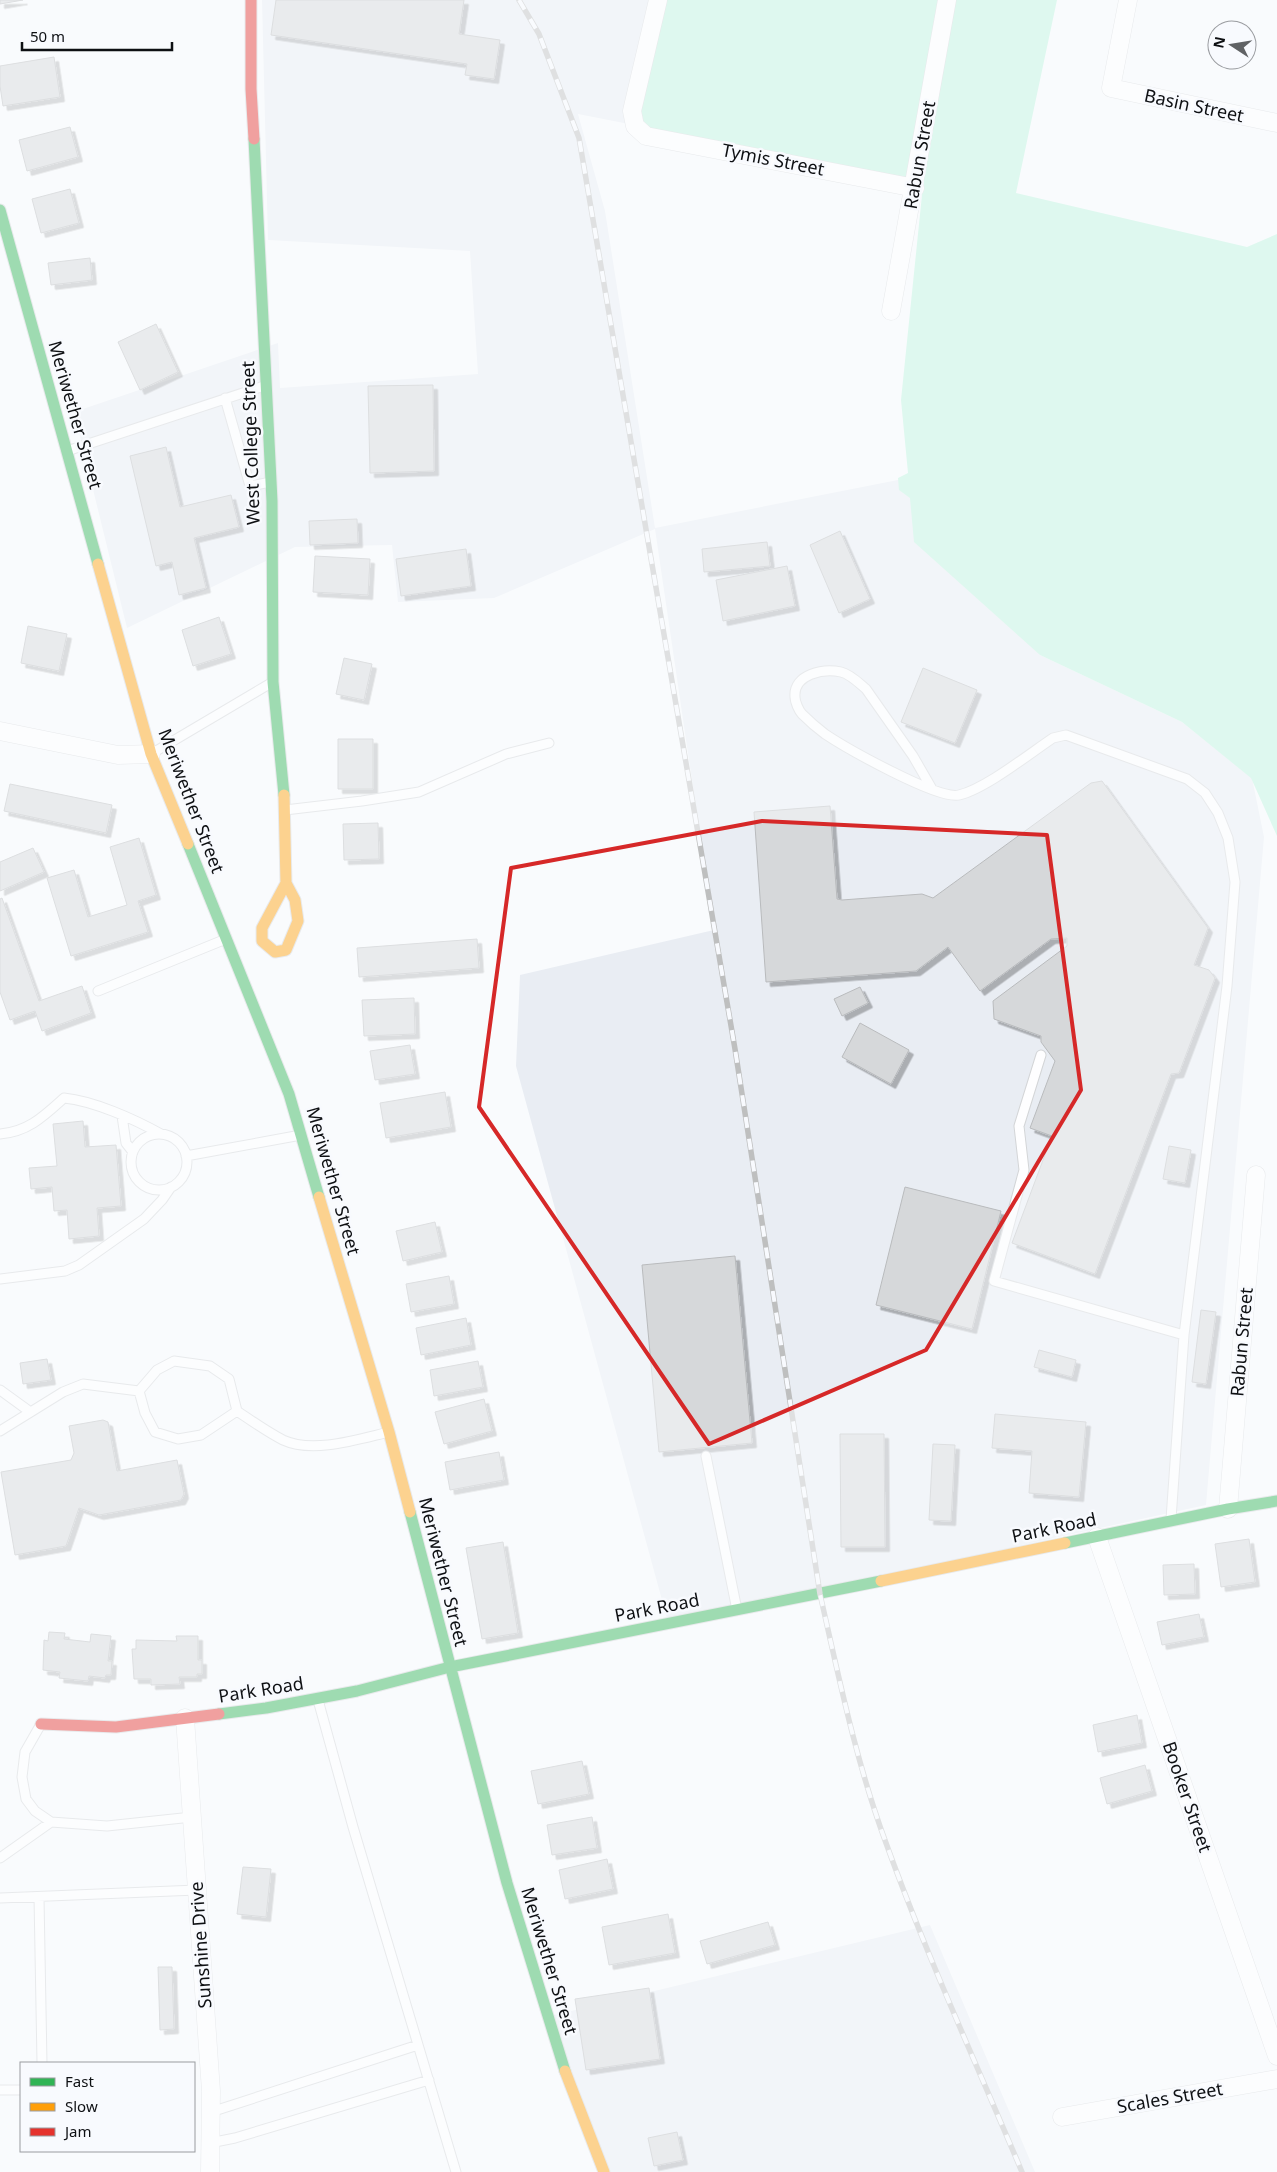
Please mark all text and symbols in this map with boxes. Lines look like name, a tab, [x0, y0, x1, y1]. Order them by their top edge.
scale bar	[22, 20, 172, 52]
north arrow	[1207, 20, 1257, 70]
text: 50 m	[30, 26, 65, 46]
text: N	[1208, 35, 1229, 50]
street label: Basin Street	[1142, 83, 1247, 127]
street label: Rabun Street	[898, 98, 940, 211]
street label: Tymis Street	[720, 137, 827, 181]
street label: Meriwether Street	[43, 338, 109, 492]
street label: West College Street	[235, 360, 265, 526]
street label: Meriwether Street	[153, 725, 231, 877]
street label: Meriwether Street	[301, 1104, 367, 1258]
street label: Rabun Street	[1224, 1286, 1258, 1398]
street label: Meriwether Street	[414, 1495, 474, 1649]
street label: Park Road	[1009, 1506, 1098, 1548]
street label: Park Road	[612, 1587, 701, 1627]
street label: Park Road	[217, 1670, 305, 1708]
street label: Booker Street	[1158, 1738, 1218, 1856]
street label: Sunshine Drive	[184, 1881, 216, 2009]
street label: Meriwether Street	[516, 1884, 584, 2038]
legend	[20, 2062, 195, 2152]
text: Fast	[65, 2071, 94, 2091]
street label: Scales Street	[1115, 2076, 1225, 2118]
text: Slow	[65, 2096, 98, 2116]
text: Jam	[63, 2121, 92, 2141]

